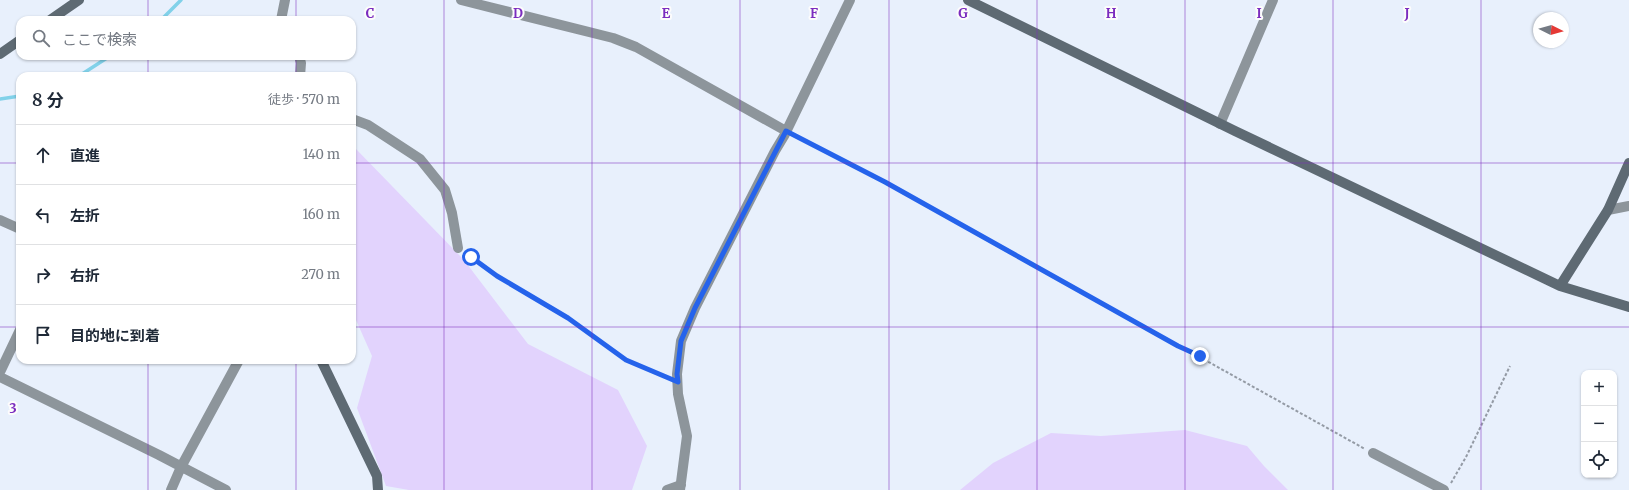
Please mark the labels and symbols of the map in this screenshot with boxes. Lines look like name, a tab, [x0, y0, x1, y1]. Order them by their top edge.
text: C	[366, 5, 375, 22]
text: D	[513, 5, 523, 22]
text: E	[662, 5, 671, 22]
text: F	[810, 5, 818, 22]
text: G	[958, 5, 968, 22]
text: H	[1106, 5, 1117, 22]
text: I	[1256, 5, 1262, 22]
text: J	[1403, 5, 1410, 22]
north arrow	[1533, 12, 1569, 48]
route start	[462, 248, 480, 266]
route end	[1191, 347, 1209, 365]
text: 3	[9, 400, 17, 417]

